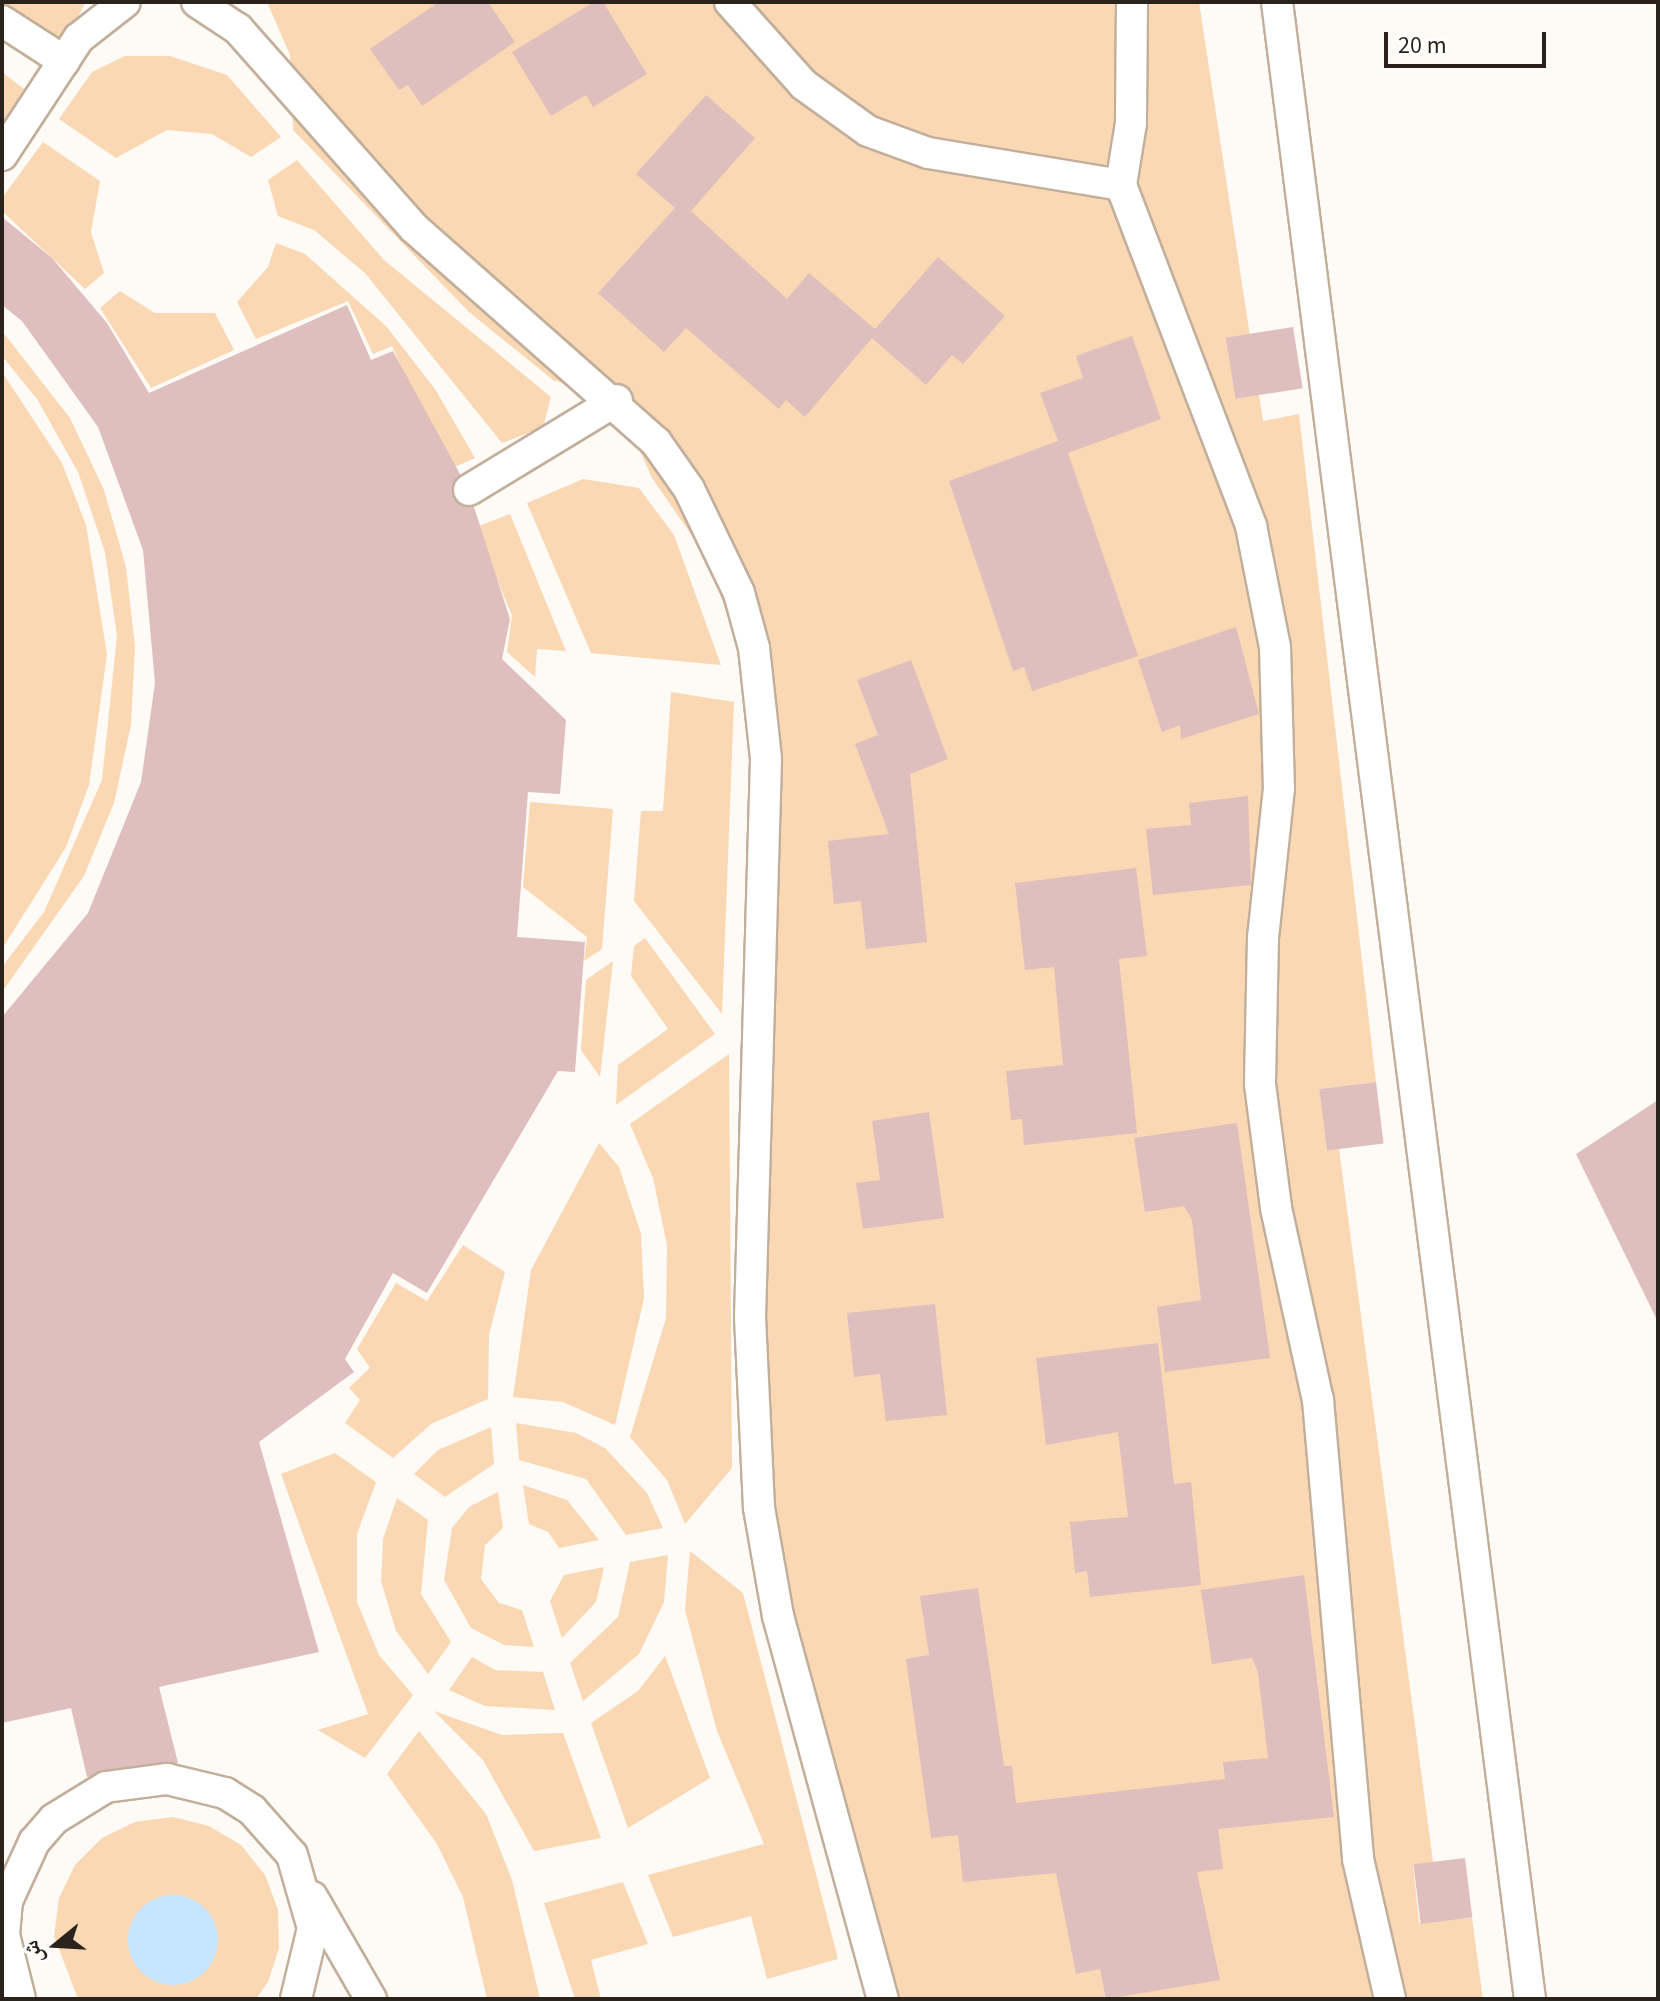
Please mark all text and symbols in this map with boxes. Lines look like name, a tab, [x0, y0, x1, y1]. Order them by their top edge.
scale bar	[1388, 16, 1550, 66]
text: 20 m	[1398, 28, 1447, 63]
north arrow	[16, 1905, 96, 1985]
text: ش	[14, 1936, 52, 1968]

